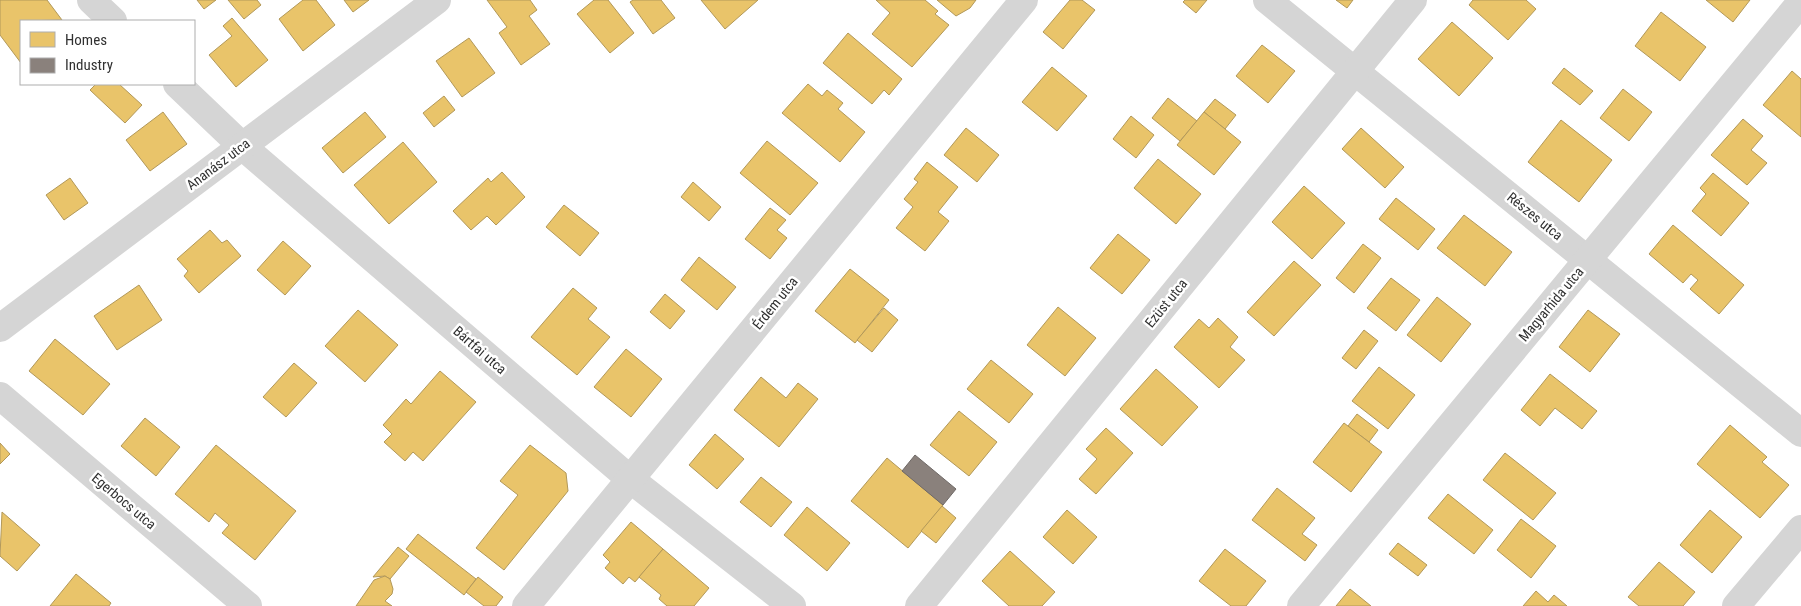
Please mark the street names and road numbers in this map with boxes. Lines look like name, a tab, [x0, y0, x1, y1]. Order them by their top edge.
street label: Ananász utca	[183, 135, 253, 193]
street label: Részes utca	[1504, 189, 1566, 243]
street label: Magyarhida utca	[1515, 264, 1587, 344]
street label: Érdem utca	[748, 273, 801, 332]
street label: Ezüst utca	[1142, 276, 1190, 330]
street label: Bártfai utca	[450, 323, 510, 377]
street label: Egerbocs utca	[89, 470, 159, 532]

